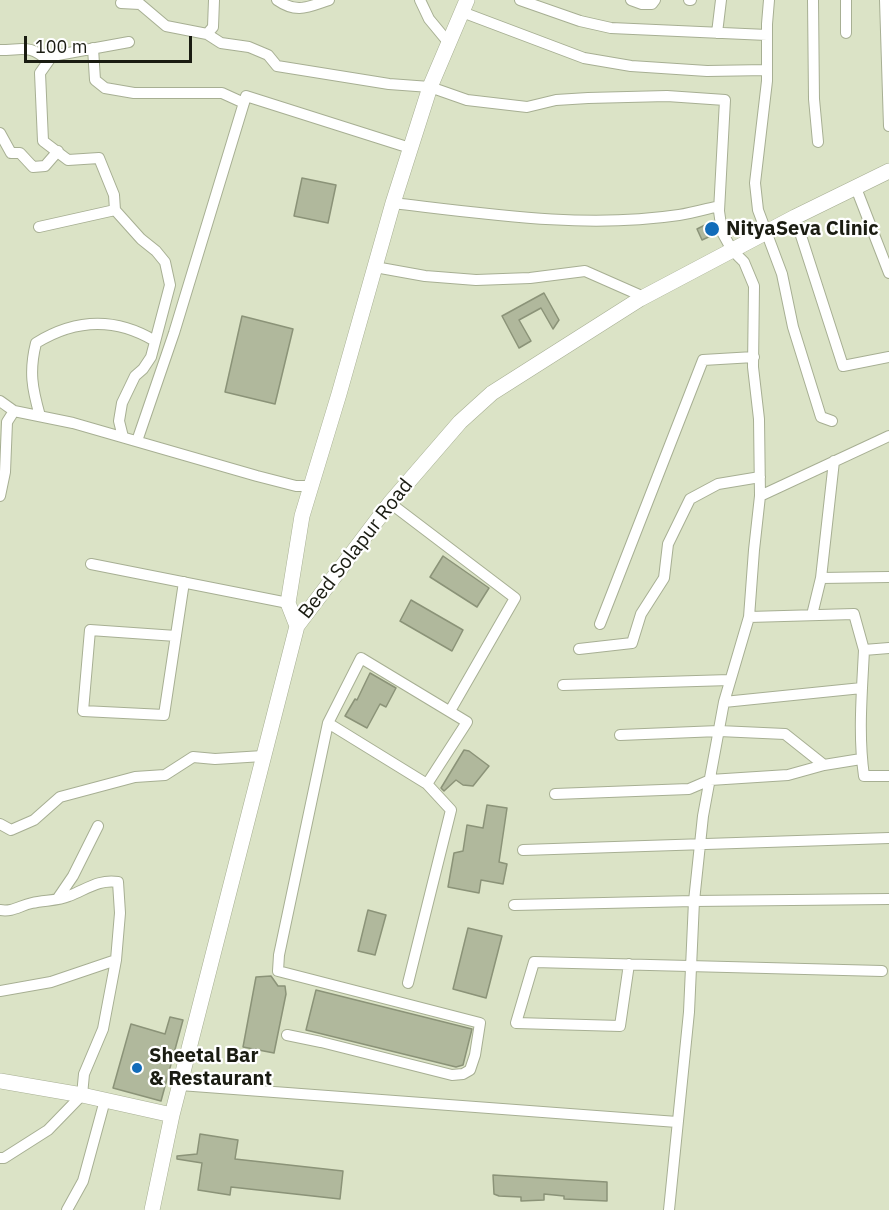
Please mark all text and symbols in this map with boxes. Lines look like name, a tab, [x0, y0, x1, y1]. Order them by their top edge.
scale bar	[27, 24, 195, 62]
text: 100 m	[35, 35, 87, 58]
place label: NityaSeva Clinic	[726, 217, 879, 241]
marker: NityaSeva Clinic	[703, 220, 721, 238]
street label: Beed Solapur Road	[294, 474, 418, 624]
place label: Sheetal Bar & Restaurant	[149, 1044, 272, 1091]
marker: Sheetal Bar & Restaurant	[130, 1061, 144, 1075]

